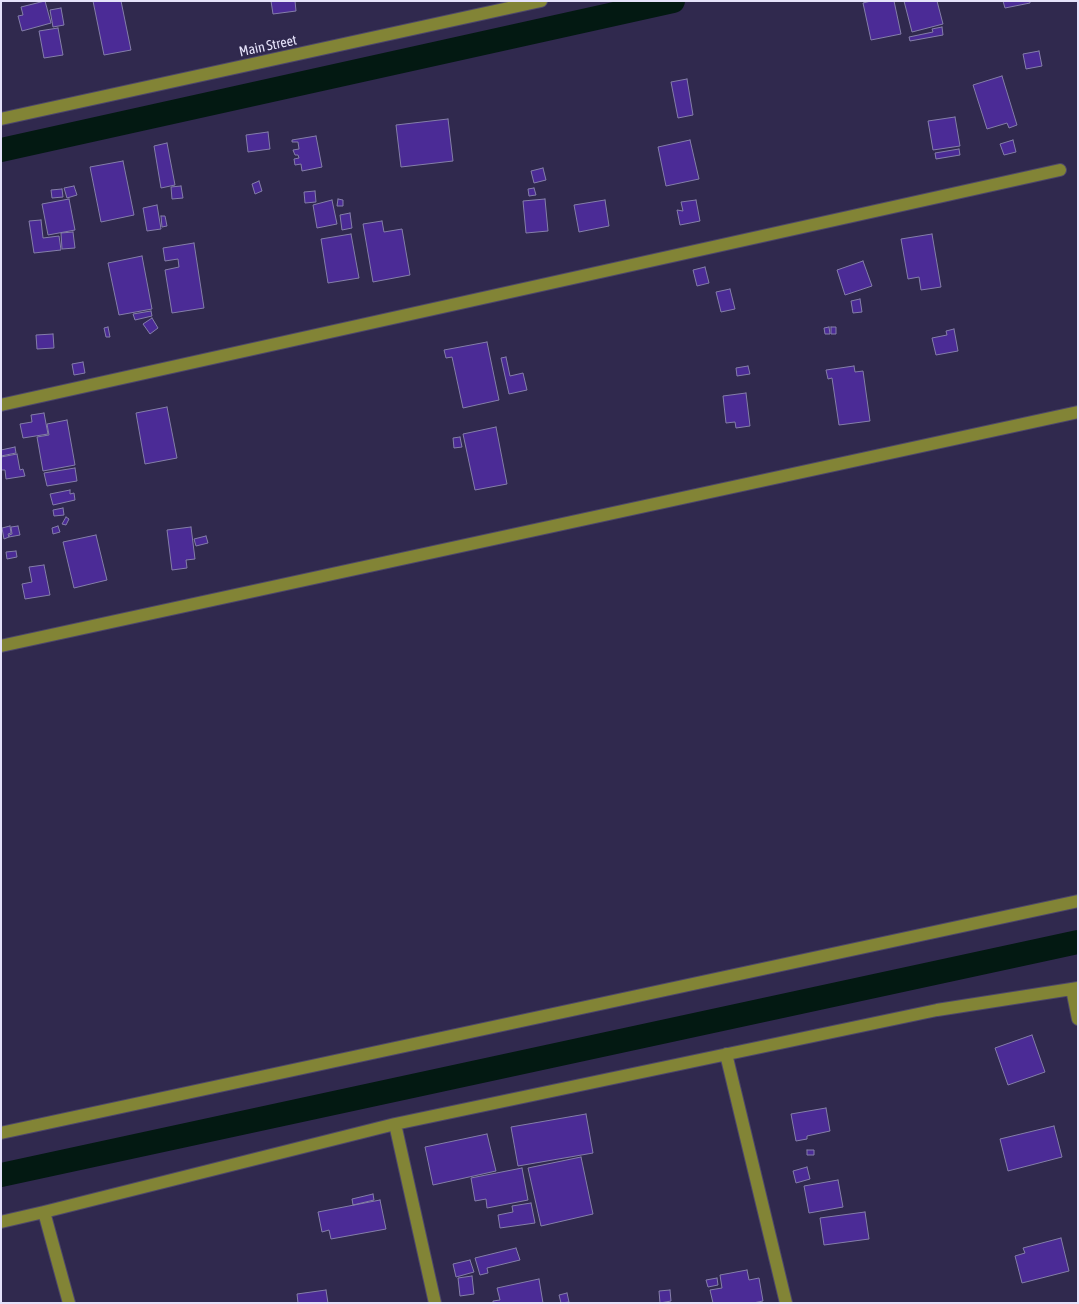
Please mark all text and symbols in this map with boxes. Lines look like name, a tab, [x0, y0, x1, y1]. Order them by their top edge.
street label: Main Street	[238, 32, 298, 60]

